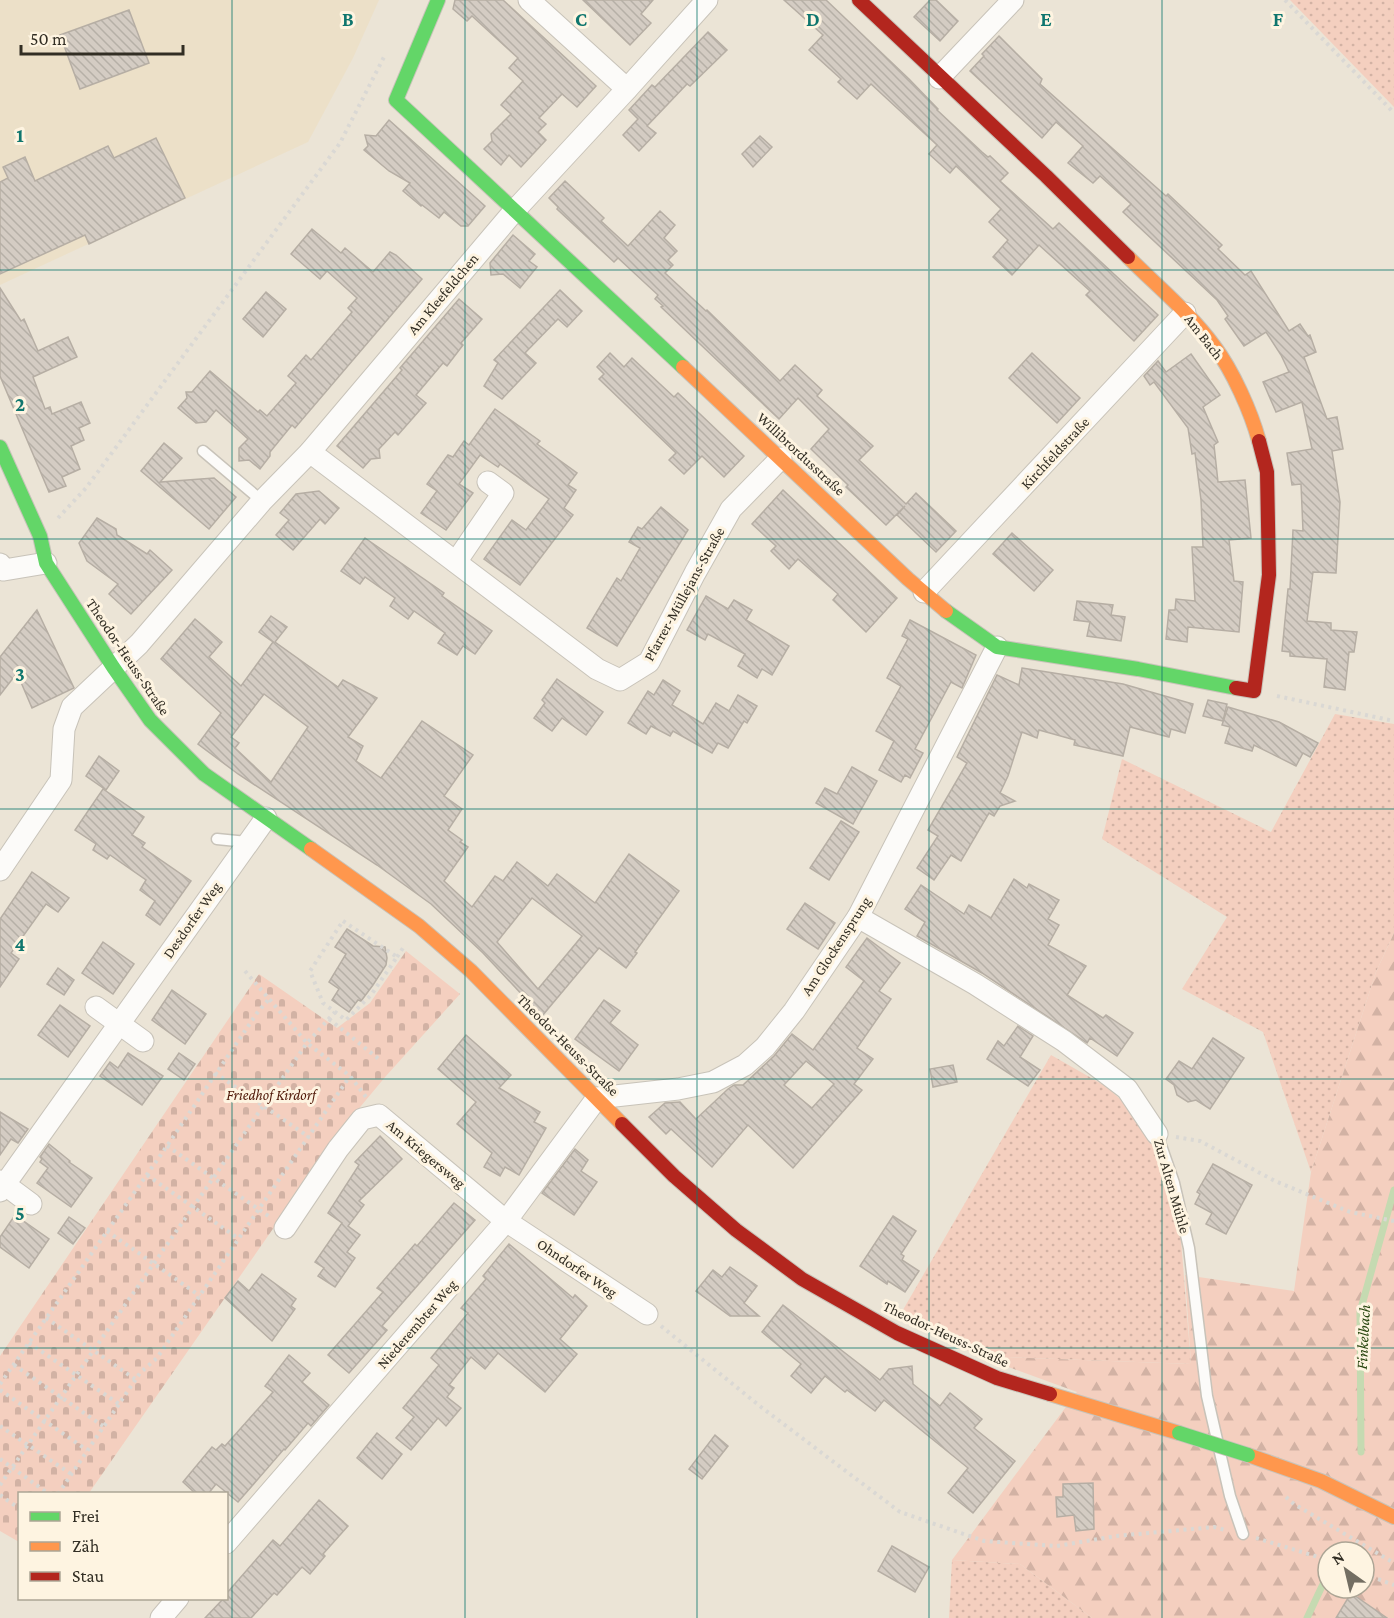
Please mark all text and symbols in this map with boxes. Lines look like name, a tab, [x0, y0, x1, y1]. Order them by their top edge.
text: B	[342, 8, 354, 30]
text: C	[575, 8, 587, 30]
text: D	[806, 8, 820, 30]
text: E	[1040, 8, 1052, 30]
text: F	[1273, 8, 1284, 30]
scale bar	[21, 18, 183, 56]
text: 50 m	[30, 29, 67, 49]
text: 1	[16, 124, 24, 146]
street label: Am Kleefeldchen	[404, 250, 482, 338]
street label: Am Bach	[1181, 311, 1227, 363]
text: 2	[15, 393, 25, 415]
street label: Willibrordusstraße	[754, 409, 848, 499]
street label: Kirchfeldstraße	[1018, 413, 1093, 492]
street label: Pfarrer-Müllejans-Straße	[641, 524, 729, 664]
street label: Theodor-Heuss-Straße	[83, 596, 173, 719]
text: 3	[15, 663, 25, 685]
street label: Desdorfer Weg	[160, 879, 225, 962]
street label: Am Glockensprung	[798, 894, 875, 999]
text: 4	[15, 933, 26, 955]
street label: Theodor-Heuss-Straße	[514, 991, 622, 1099]
park label: Friedhof Kirdorf	[226, 1087, 318, 1104]
street label: Am Kriegersweg	[383, 1117, 468, 1192]
street label: Zur Alten Mühle	[1151, 1137, 1193, 1235]
text: 5	[15, 1202, 25, 1224]
street label: Ohndorfer Weg	[533, 1235, 620, 1301]
street label: Niederembter Weg	[374, 1276, 461, 1372]
street label: Theodor-Heuss-Straße	[881, 1298, 1012, 1370]
water label: Finkelbach	[1353, 1304, 1373, 1370]
legend	[18, 1492, 228, 1600]
text: Frei	[72, 1506, 100, 1526]
text: Zäh	[72, 1536, 100, 1556]
north arrow	[1316, 1540, 1376, 1600]
text: N	[1329, 1548, 1347, 1568]
text: Stau	[72, 1566, 105, 1586]

